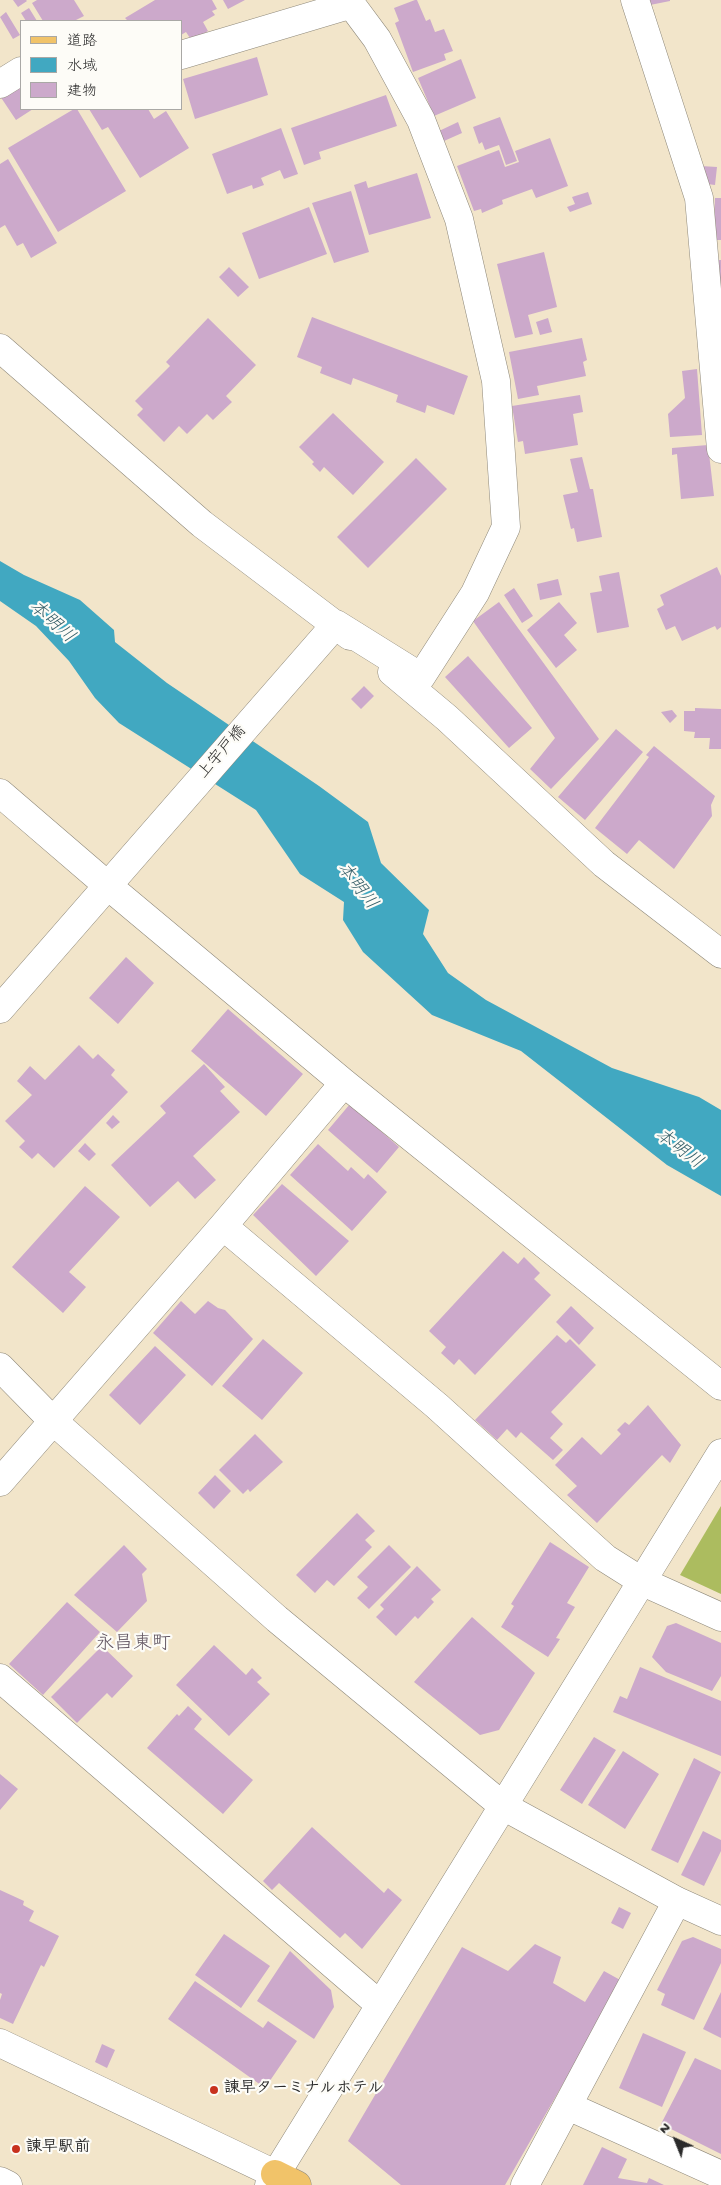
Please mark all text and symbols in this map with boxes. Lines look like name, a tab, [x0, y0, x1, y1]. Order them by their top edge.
legend	[20, 20, 182, 110]
text: 道路	[67, 33, 97, 51]
text: 水域	[67, 58, 97, 76]
text: 建物	[67, 83, 97, 101]
water label: 本明川	[24, 597, 78, 649]
street label: 上宇戸橋	[195, 723, 251, 783]
water label: 本明川	[331, 859, 381, 915]
water label: 本明川	[650, 1125, 706, 1175]
district label: 永昌東町	[95, 1634, 171, 1656]
place label: 諫早ターミナルホテル	[224, 2080, 384, 2100]
marker: 諫早ターミナルホテル	[208, 2084, 220, 2096]
north arrow	[651, 2115, 701, 2165]
text: N	[656, 2120, 674, 2138]
place label: 諫早駅前	[26, 2139, 90, 2159]
marker: 諫早駅前	[10, 2143, 22, 2155]

